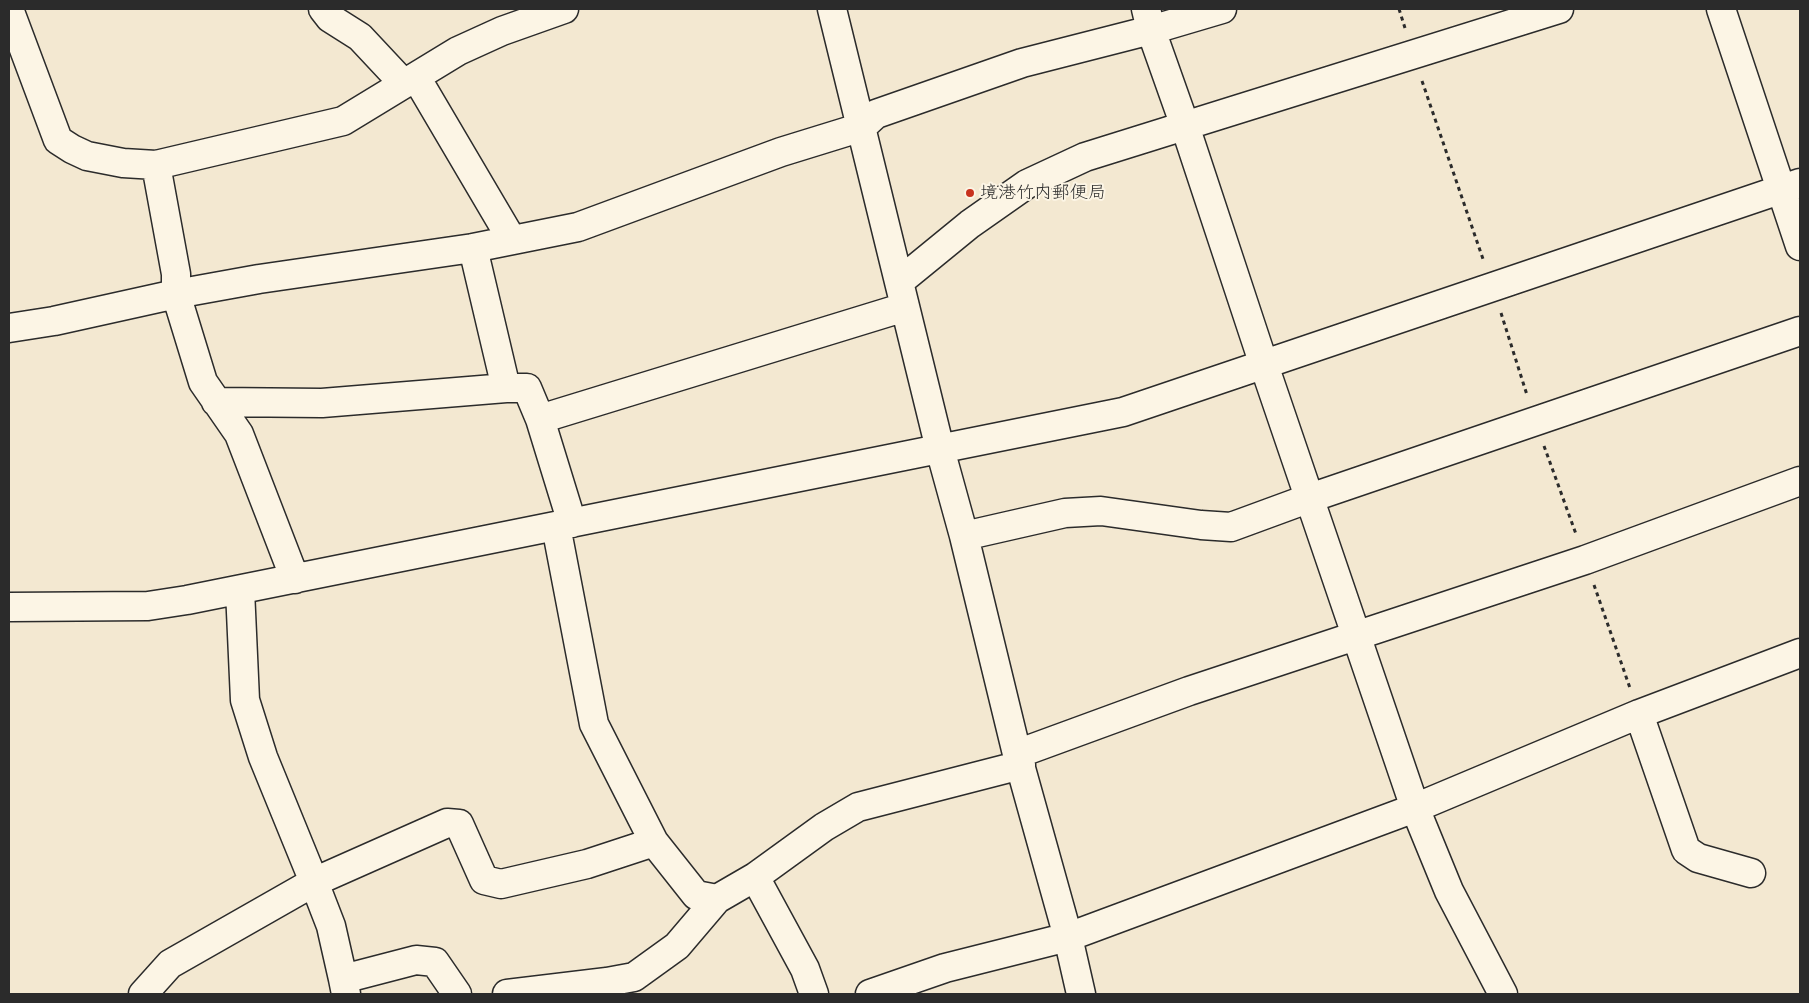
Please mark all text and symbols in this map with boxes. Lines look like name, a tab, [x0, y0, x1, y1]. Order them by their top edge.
place label: 境港竹内郵便局	[980, 182, 1106, 204]
marker: 境港竹内郵便局	[964, 187, 976, 199]

